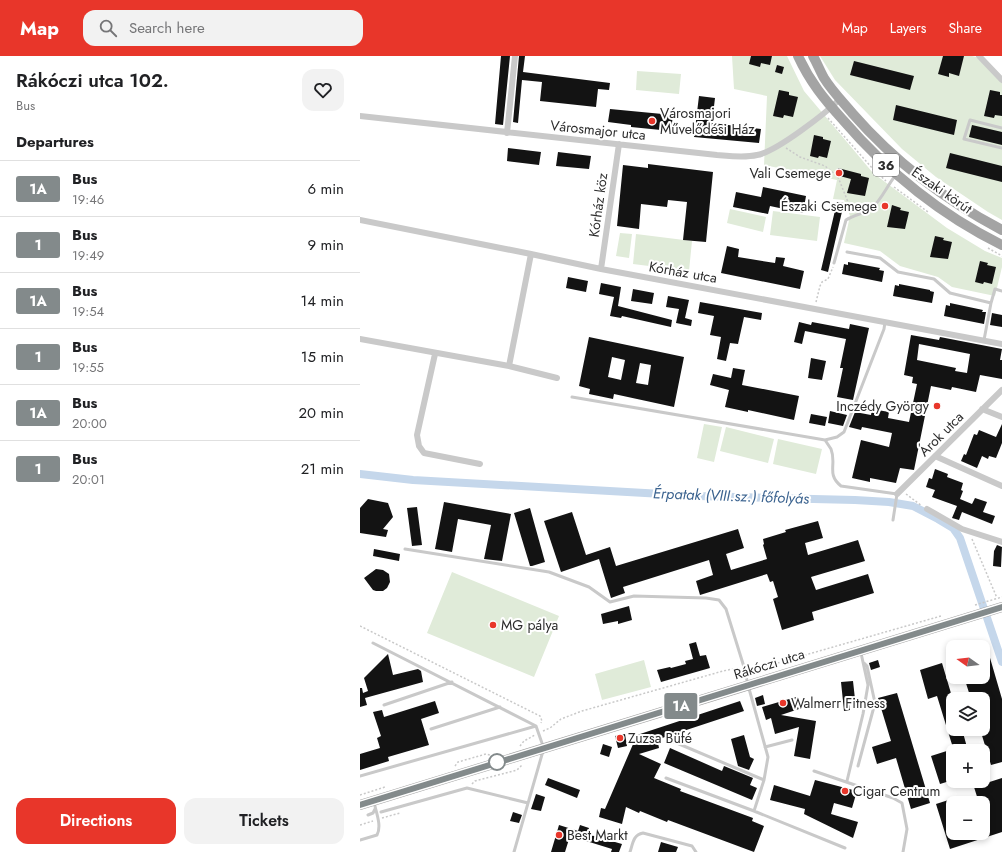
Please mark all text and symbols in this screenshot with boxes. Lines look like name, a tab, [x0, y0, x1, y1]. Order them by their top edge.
search box	[83, 10, 363, 46]
text: Map	[20, 15, 59, 42]
icon: search	[97, 17, 119, 39]
text: Search here	[129, 17, 205, 39]
text: Map	[842, 18, 868, 38]
text: Layers	[890, 18, 926, 38]
text: Share	[948, 18, 982, 38]
text: Rákóczi utca 102.	[16, 67, 169, 94]
button: heart	[302, 69, 344, 111]
text: Bus	[16, 96, 35, 115]
place label: Városmajori Művelődési Ház	[660, 103, 755, 139]
street label: Városmajor utca	[549, 115, 647, 145]
marker: Városmajori Művelődési Ház	[647, 116, 657, 126]
text: Departures	[16, 131, 94, 153]
road number: 36	[873, 154, 899, 176]
street label: Északi körút	[908, 162, 977, 219]
place label: Vali Csemege	[750, 163, 831, 183]
text: Bus	[72, 168, 97, 190]
marker: Vali Csemege	[834, 168, 844, 178]
street label: Kórház köz	[584, 171, 612, 238]
text: 6 min	[307, 178, 344, 200]
text: 1A	[29, 179, 47, 199]
text: 19:46	[72, 190, 104, 209]
place label: Északi Csemege	[781, 196, 877, 216]
marker: Északi Csemege	[880, 201, 890, 211]
text: Bus	[72, 224, 97, 246]
text: 9 min	[307, 234, 344, 256]
text: 1	[34, 235, 42, 255]
text: 19:49	[72, 246, 104, 265]
street label: Kórház utca	[647, 256, 719, 288]
text: Bus	[72, 280, 97, 302]
text: 14 min	[301, 290, 344, 312]
text: 1A	[29, 291, 47, 311]
text: 19:54	[72, 302, 104, 321]
text: Bus	[72, 336, 97, 358]
text: 15 min	[301, 346, 344, 368]
text: 1	[34, 347, 42, 367]
text: 19:55	[72, 358, 104, 377]
text: Bus	[72, 392, 97, 414]
place label: Inczédy György	[836, 396, 930, 416]
marker: Inczédy György	[932, 401, 942, 411]
text: 20 min	[298, 402, 344, 424]
text: 1A	[29, 403, 47, 423]
street label: Árok utca	[914, 407, 968, 461]
text: 20:00	[72, 414, 107, 433]
text: Bus	[72, 448, 97, 470]
text: 21 min	[301, 458, 344, 480]
text: 1	[34, 459, 42, 479]
text: 20:01	[72, 470, 105, 489]
water label: Érpatak (VIII.sz.) főfolyás	[653, 482, 809, 510]
place label: MG pálya	[501, 615, 558, 635]
marker: MG pálya	[488, 620, 498, 630]
north arrow	[946, 640, 990, 684]
map controls	[946, 640, 990, 840]
street label: Rákóczi utca	[731, 644, 807, 684]
button: layers	[946, 692, 990, 736]
line badge: 1A	[663, 693, 699, 719]
place label: Walmerr Fitness	[791, 693, 886, 713]
text: 1A	[672, 696, 690, 716]
marker: Walmerr Fitness	[778, 698, 788, 708]
place label: Zuzsa Büfé	[628, 728, 692, 748]
marker: Zuzsa Büfé	[615, 733, 625, 743]
button: +	[946, 744, 990, 788]
unlabelled marker	[488, 753, 506, 771]
place label: Cigar Centrum	[853, 781, 941, 801]
marker: Cigar Centrum	[840, 786, 850, 796]
button: −	[946, 796, 990, 840]
button: Directions	[16, 798, 176, 844]
button: Tickets	[184, 798, 344, 844]
place label: Best Markt	[567, 825, 628, 845]
marker: Best Markt	[554, 830, 564, 840]

